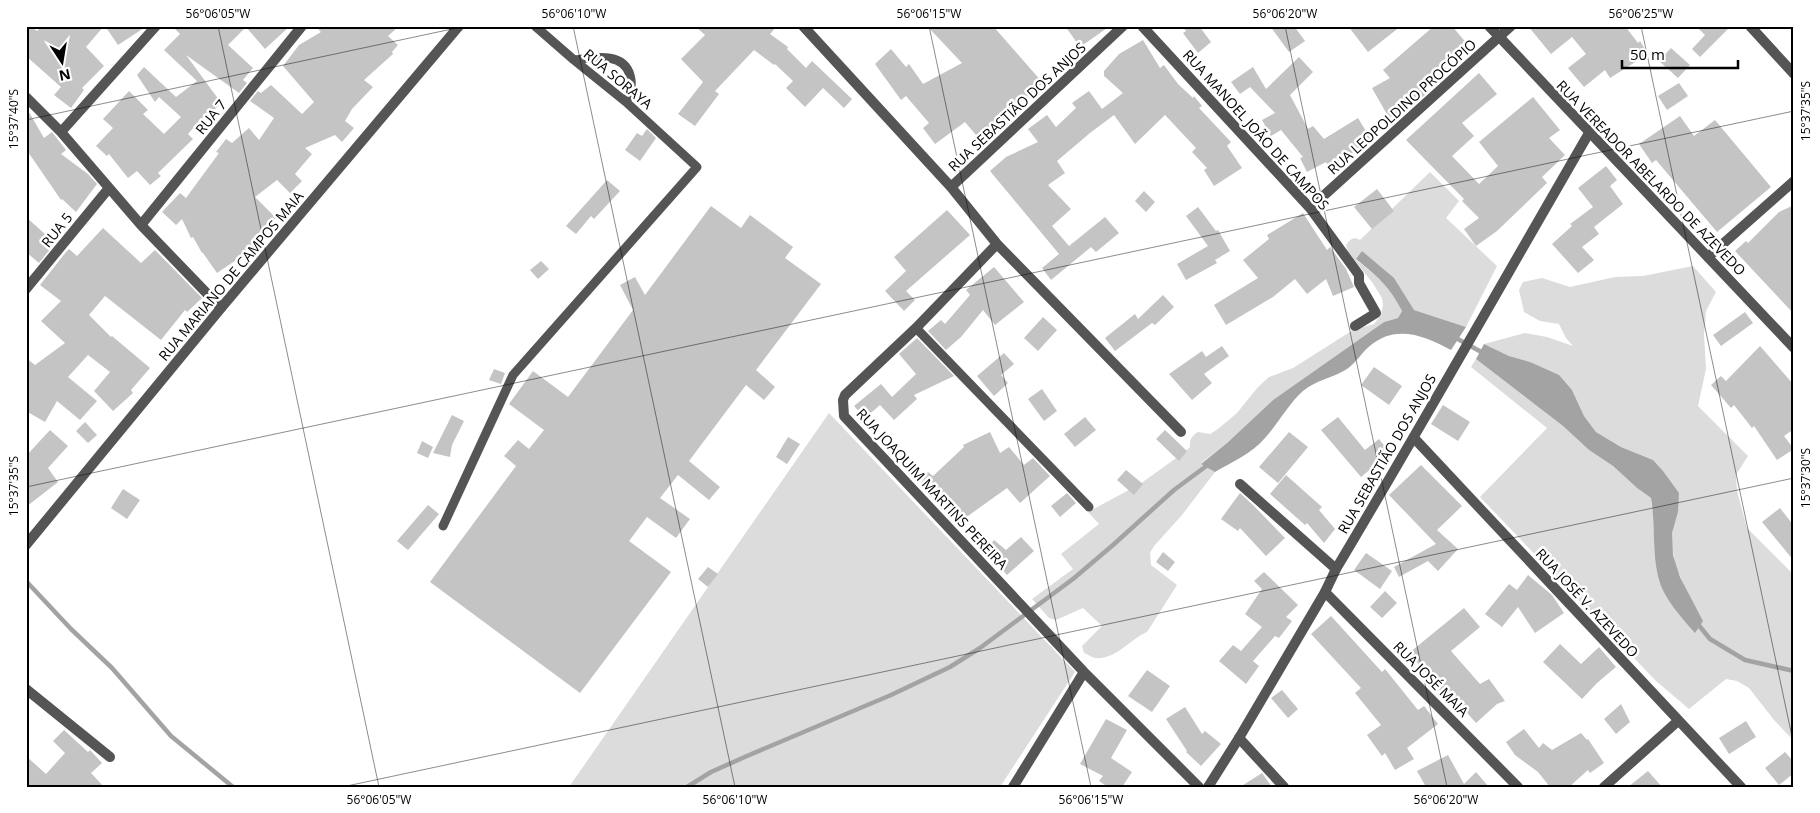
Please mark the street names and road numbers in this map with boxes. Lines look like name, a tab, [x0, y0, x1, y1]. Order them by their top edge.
street label: RUA LEOPOLDINO PROCÓPIO	[1323, 35, 1480, 179]
street label: RUA SEBASTIÃO DOS ANJOS	[944, 38, 1089, 175]
street label: RUA SORAYA	[580, 44, 657, 113]
street label: RUA MANOEL JOÃO DE CAMPOS	[1179, 45, 1334, 214]
street label: RUA VEREADOR ABELARDO DE AZEVEDO	[1553, 76, 1750, 279]
street label: RUA 7	[191, 95, 230, 138]
street label: RUA MARIANO DE CAMPOS MAIA	[154, 187, 307, 364]
street label: RUA 5	[37, 208, 76, 251]
street label: RUA SEBASTIÃO DOS ANJOS	[1333, 370, 1440, 537]
street label: RUA JOAQUIM MARTINS PEREIRA	[853, 404, 1012, 573]
street label: RUA JOSÉ V. AZEVEDO	[1532, 544, 1643, 661]
street label: RUA JOSÉ MAIA	[1390, 637, 1473, 721]

